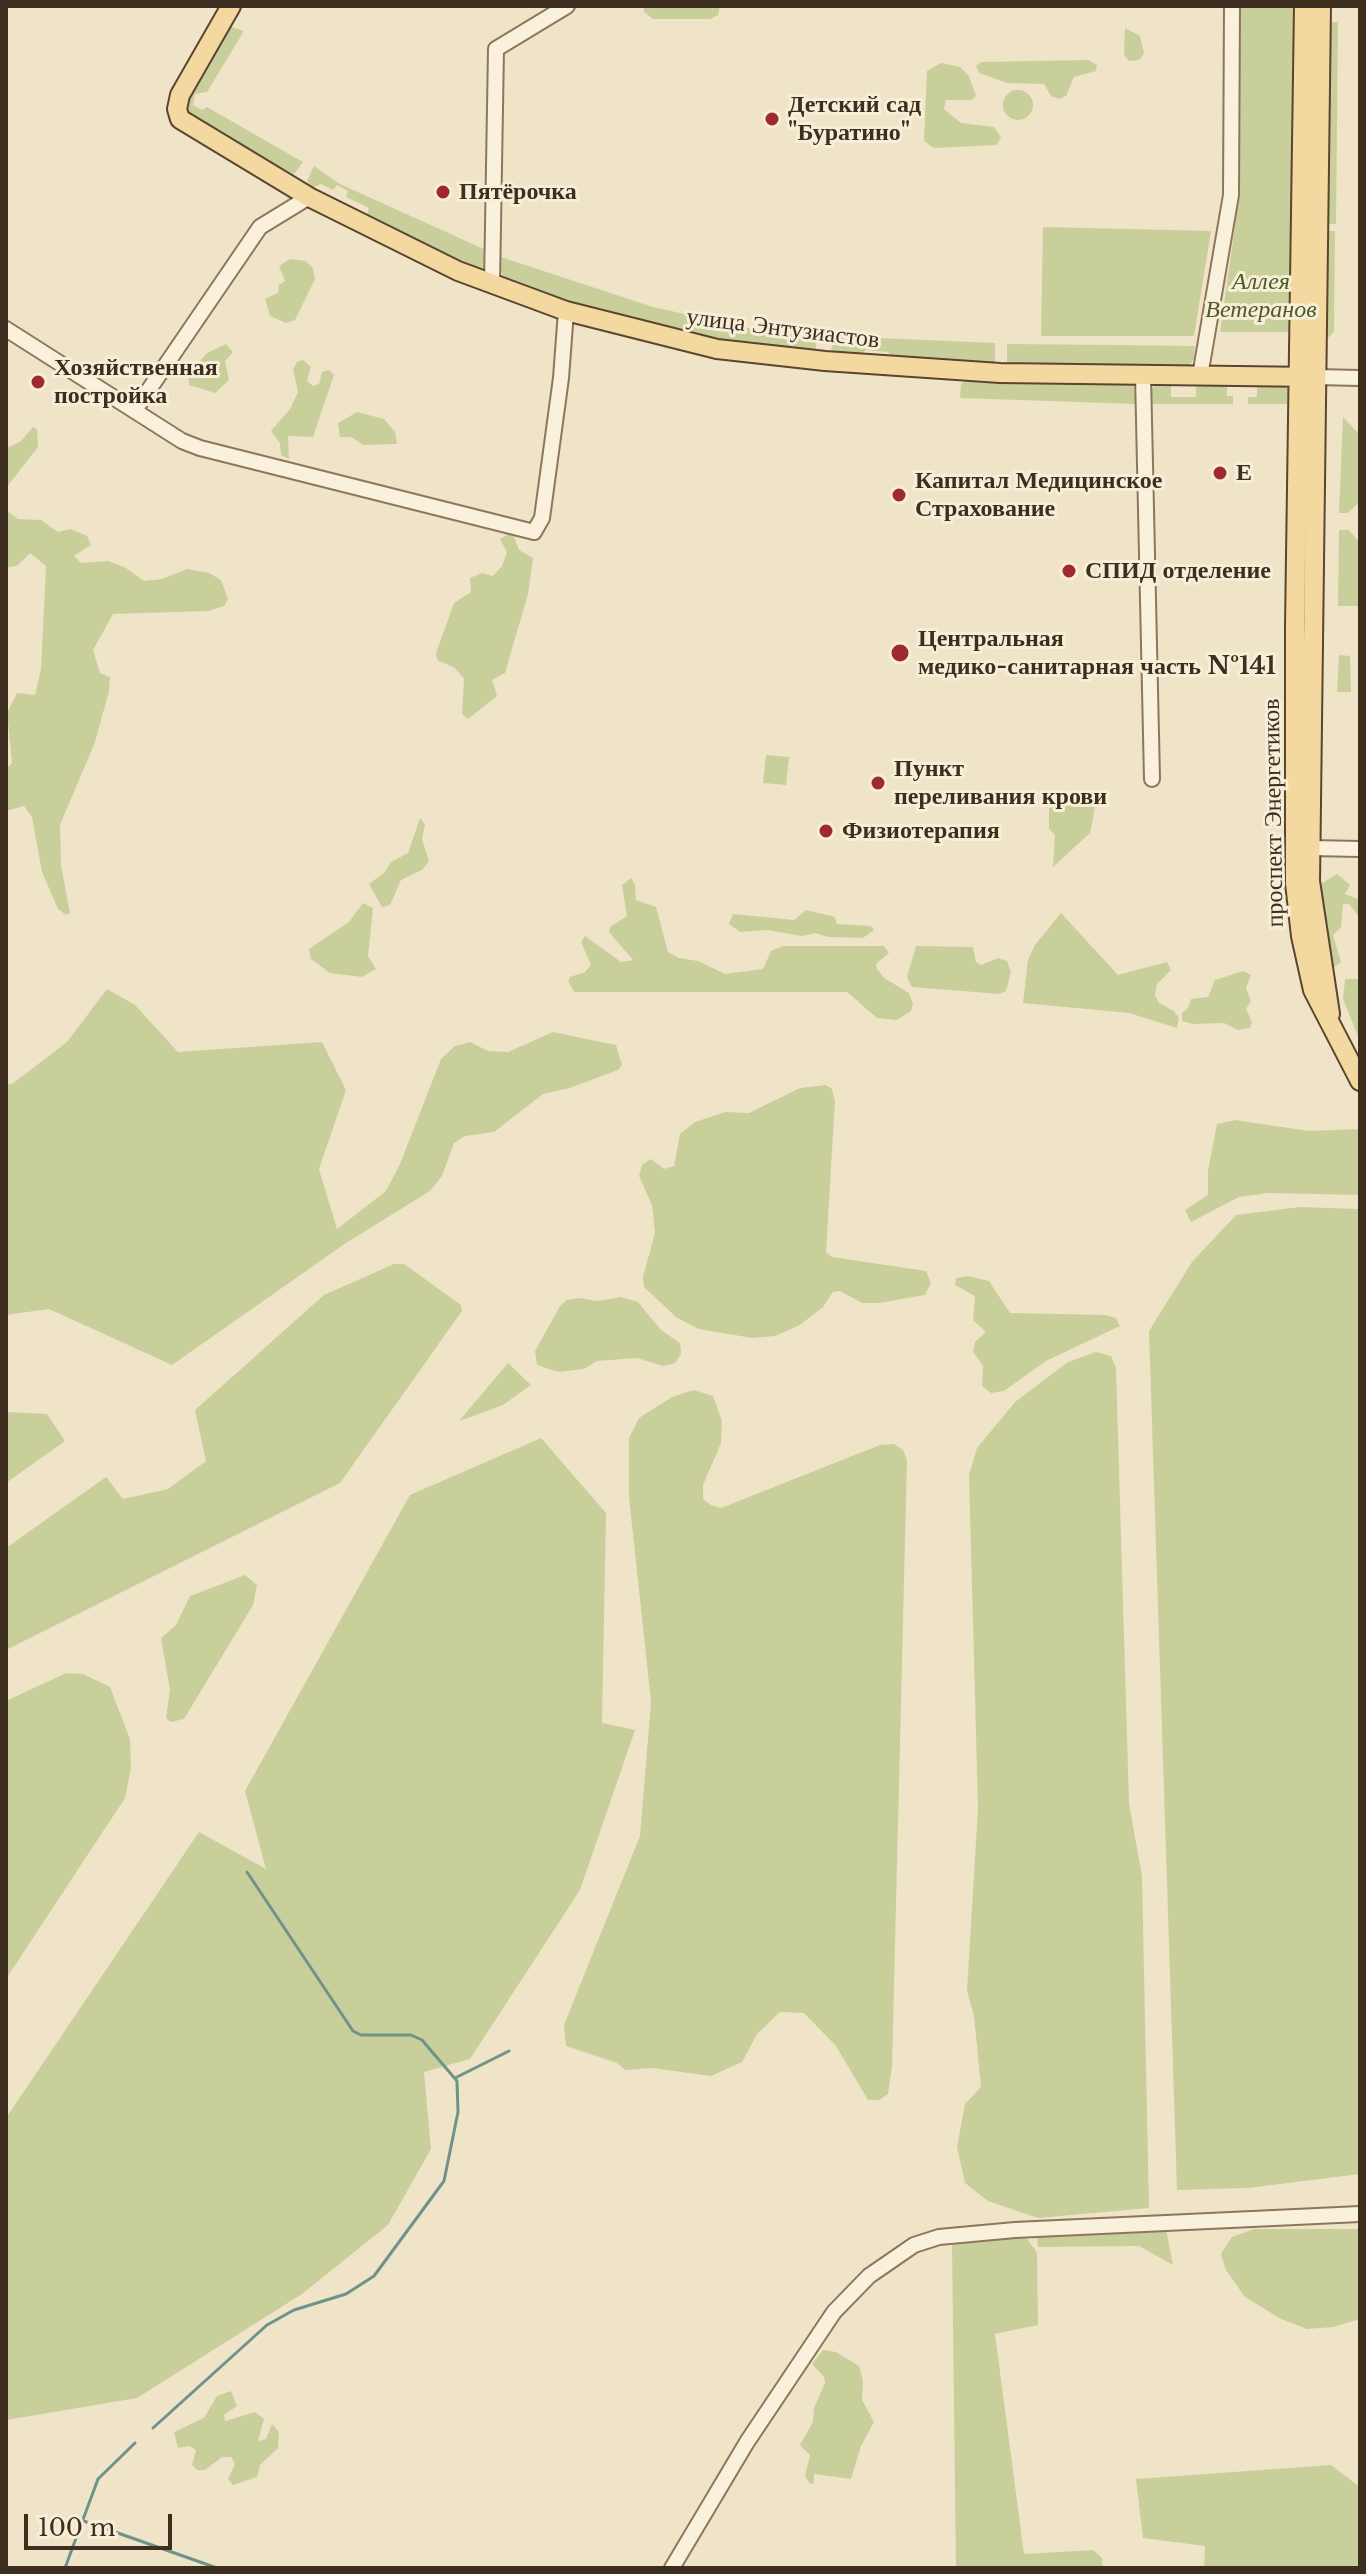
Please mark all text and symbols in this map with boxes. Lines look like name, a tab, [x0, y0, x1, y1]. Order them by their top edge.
place label: Детский сад "Буратино"	[788, 91, 921, 147]
marker: Детский сад "Буратино"	[763, 110, 781, 128]
place label: Пятёрочка	[459, 178, 577, 206]
marker: Пятёрочка	[434, 183, 452, 201]
park label: Аллея Ветеранов	[1205, 268, 1317, 324]
street label: улица Энтузиастов	[685, 303, 881, 355]
place label: Хозяйственная постройка	[54, 354, 218, 410]
marker: Хозяйственная постройка	[29, 373, 47, 391]
place label: Е	[1236, 459, 1252, 487]
marker: Е	[1211, 464, 1229, 482]
place label: Капитал Медицинское Страхование	[915, 467, 1163, 523]
marker: Капитал Медицинское Страхование	[890, 486, 908, 504]
place label: СПИД отделение	[1085, 557, 1271, 585]
marker: СПИД отделение	[1060, 562, 1078, 580]
place label: Центральная медико-санитарная часть №141	[918, 625, 1276, 681]
marker: Центральная медико-санитарная часть №141	[889, 642, 911, 664]
street label: проспект Энергетиков	[1258, 698, 1290, 928]
place label: Пункт переливания крови	[894, 755, 1107, 811]
marker: Пункт переливания крови	[869, 774, 887, 792]
place label: Физиотерапия	[842, 817, 1000, 845]
marker: Физиотерапия	[817, 822, 835, 840]
scale bar	[28, 2498, 176, 2548]
text: 100 m	[38, 2513, 116, 2542]

